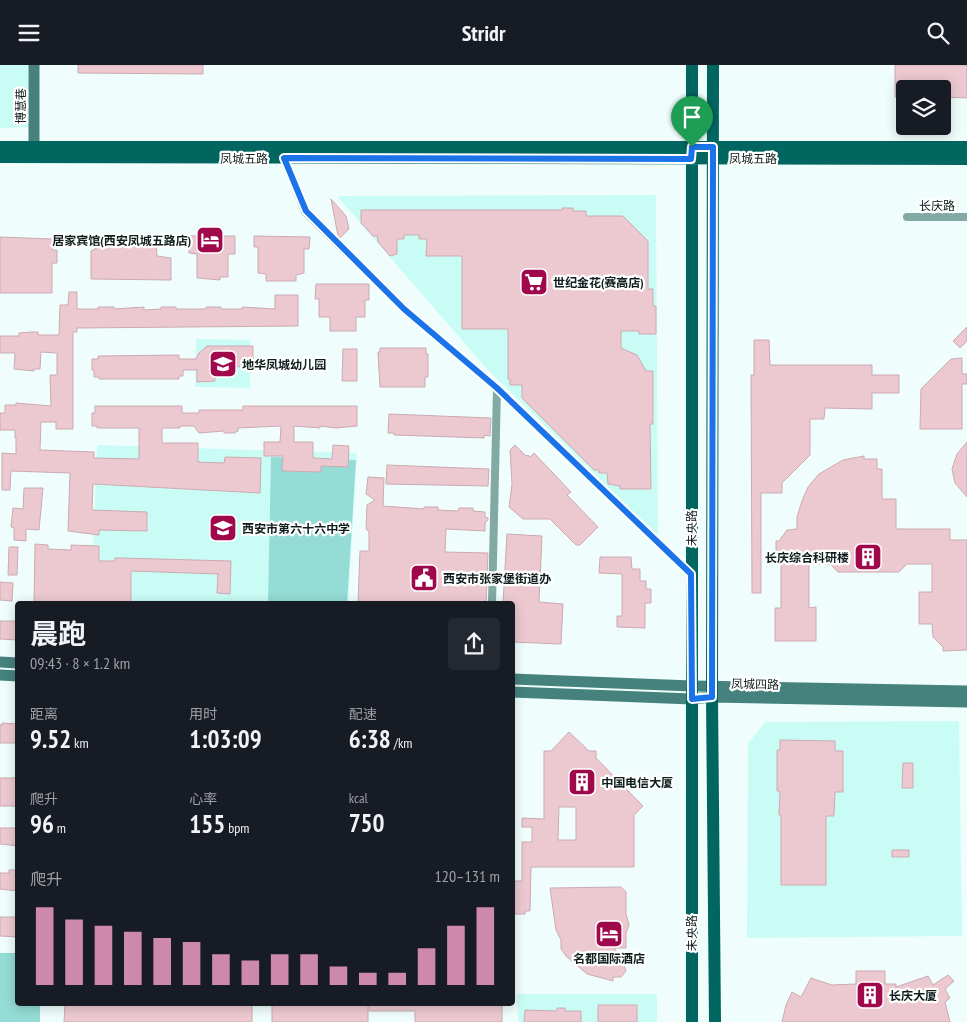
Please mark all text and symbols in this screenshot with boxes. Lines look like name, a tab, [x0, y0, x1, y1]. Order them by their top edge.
icon: menu	[15, 19, 43, 47]
text: Stridr	[462, 19, 505, 47]
icon: search	[924, 19, 952, 47]
map controls	[896, 80, 951, 135]
button: layers	[896, 80, 951, 135]
street label: 博慧巷	[13, 88, 28, 124]
pin	[671, 96, 713, 147]
icon: arrive	[678, 103, 706, 131]
street label: 凤城五路	[220, 151, 268, 166]
street label: 凤城五路	[729, 151, 777, 166]
street label: 长庆路	[919, 198, 955, 213]
hotel icon: 居家宾馆(西安凤城五路店)	[195, 225, 225, 255]
place label: 居家宾馆(西安凤城五路店)	[52, 233, 191, 248]
supermarket icon: 世纪金花(赛高店)	[519, 267, 549, 297]
place label: 世纪金花(赛高店)	[553, 275, 644, 290]
school or university icon: 地华凤城幼儿园	[208, 349, 238, 379]
place label: 地华凤城幼儿园	[242, 357, 326, 372]
street label: 未央路	[684, 510, 699, 546]
school or university icon: 西安市第六十六中学	[208, 513, 238, 543]
place label: 西安市第六十六中学	[242, 521, 350, 536]
building icon: 长庆综合科研楼	[853, 542, 883, 572]
place label: 长庆综合科研楼	[765, 550, 849, 565]
public building icon: 西安市张家堡街道办	[409, 563, 439, 593]
place label: 西安市张家堡街道办	[443, 571, 552, 586]
text: 晨跑	[30, 615, 86, 652]
button: share	[448, 618, 500, 670]
text: 09:43 · 8 × 1.2 km	[30, 653, 130, 673]
street label: 凤城四路	[731, 676, 779, 692]
text: 距离	[30, 705, 58, 723]
text: 用时	[189, 705, 217, 723]
text: 配速	[349, 705, 377, 723]
text: 9.52	[30, 723, 71, 755]
text: 1:03:09	[189, 723, 262, 755]
text: 6:38	[349, 723, 391, 755]
text: km	[71, 734, 89, 752]
text: /km	[391, 734, 412, 752]
building icon: 中国电信大厦	[567, 767, 597, 797]
place label: 中国电信大厦	[601, 775, 673, 790]
text: kcal	[349, 789, 368, 807]
text: 爬升	[30, 790, 58, 808]
text: 心率	[189, 790, 217, 808]
text: 750	[349, 807, 385, 839]
text: 96	[30, 808, 54, 840]
text: 155	[189, 808, 225, 840]
text: m	[54, 819, 66, 837]
text: bpm	[225, 819, 249, 837]
text: 120–131 m	[435, 866, 500, 886]
text: 爬升	[30, 869, 62, 889]
street label: 未央路	[684, 915, 699, 951]
hotel icon: 名都国际酒店	[594, 919, 624, 949]
place label: 名都国际酒店	[573, 951, 645, 966]
building icon: 长庆大厦	[855, 980, 885, 1010]
place label: 长庆大厦	[889, 988, 937, 1003]

